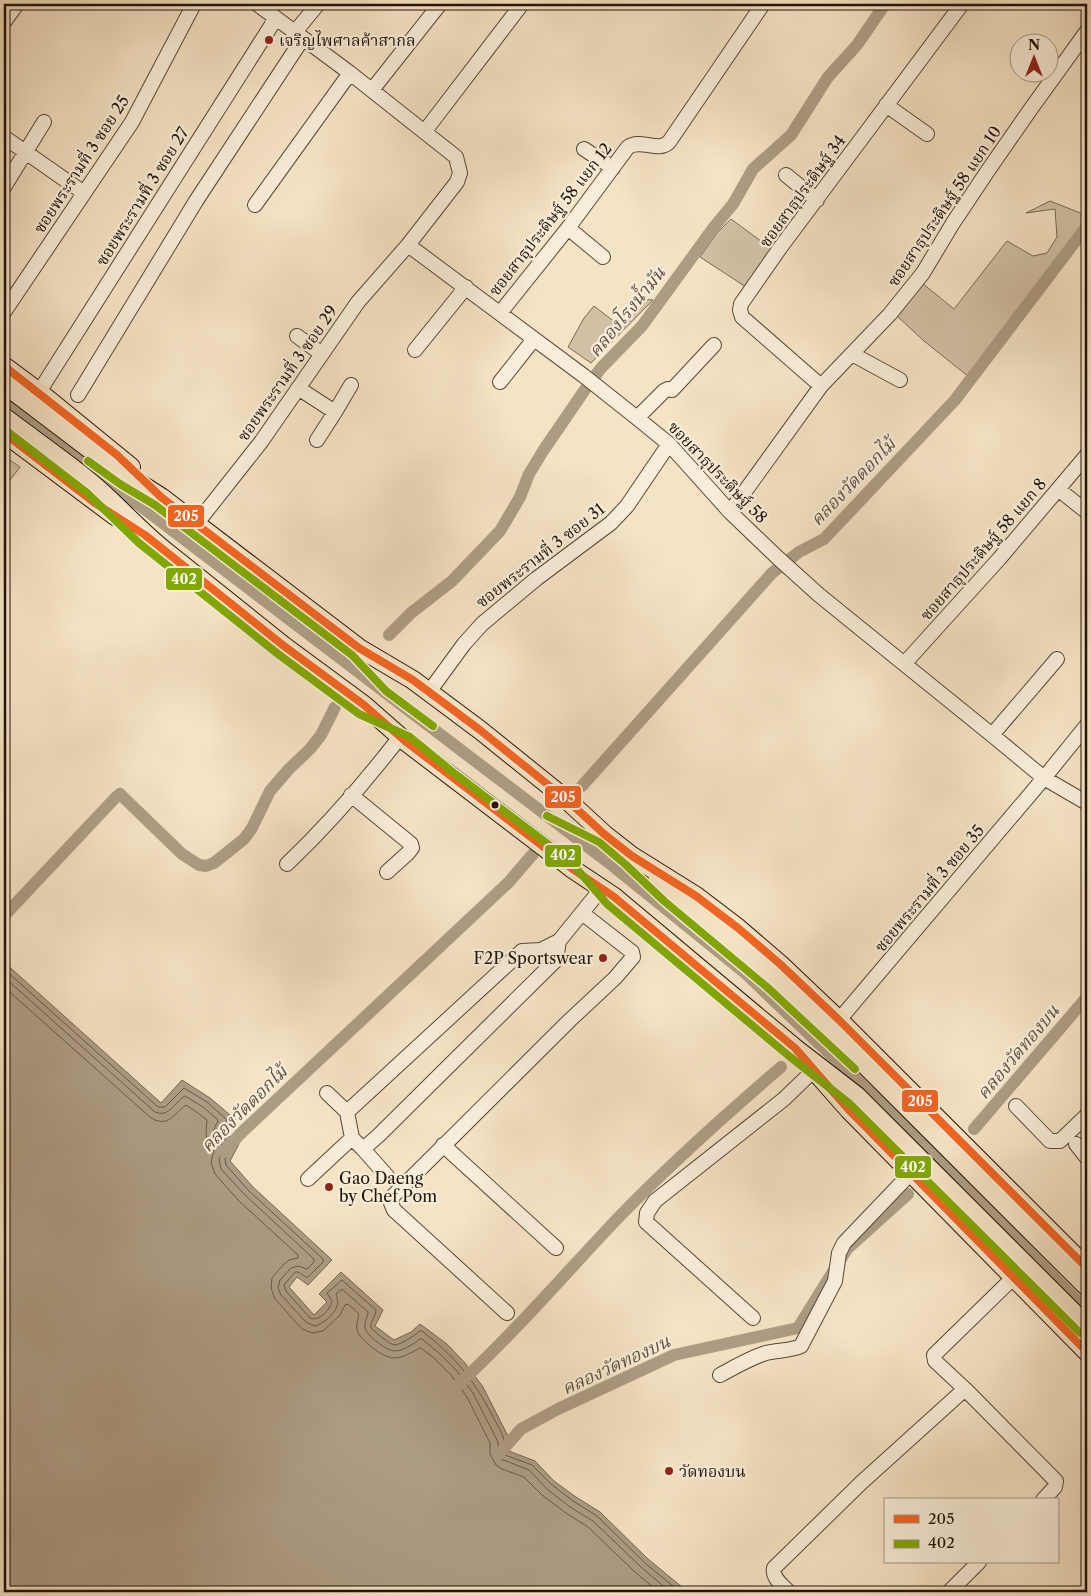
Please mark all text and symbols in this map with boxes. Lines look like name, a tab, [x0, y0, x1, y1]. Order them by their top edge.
place label: เจริญไพศาลค้าสากล	[279, 30, 416, 50]
north arrow	[1008, 32, 1058, 82]
marker: เจริญไพศาลค้าสากล	[263, 34, 275, 46]
text: N	[1028, 36, 1040, 54]
street label: ซอยพระรามที่ 3 ซอย 25	[28, 91, 133, 237]
street label: ซอยพระรามที่ 3 ซอย 27	[90, 122, 193, 269]
street label: ซอยสาธุประดิษฐ์ 58 แยก 10	[883, 122, 1007, 291]
street label: ซอยสาธุประดิษฐ์ 34	[755, 131, 851, 252]
street label: ซอยสาธุประดิษฐ์ 58 แยก 12	[484, 139, 617, 301]
water label: คลองโรงน้ำมัน	[581, 260, 670, 362]
street label: ซอยพระรามที่ 3 ซอย 29	[232, 301, 341, 445]
street label: ซอยสาธุประดิษฐ์ 58	[663, 417, 772, 529]
water label: คลองวัดดอกไม้	[804, 430, 902, 530]
street label: ซอยสาธุประดิษฐ์ 58 แยก 8	[916, 474, 1052, 626]
street label: ซอยพระรามที่ 3 ซอย 31	[471, 497, 609, 612]
line badge: 205	[167, 504, 205, 528]
text: 205	[174, 507, 199, 525]
line badge: 402	[165, 567, 203, 591]
text: 402	[171, 570, 197, 588]
line badge: 205	[544, 785, 582, 809]
text: 205	[551, 788, 576, 806]
unlabelled marker	[490, 800, 500, 810]
street label: ซอยพระรามที่ 3 ซอย 35	[869, 820, 988, 956]
line badge: 402	[544, 844, 582, 868]
text: 402	[550, 846, 576, 864]
place label: F2P Sportswear	[474, 948, 593, 968]
marker: F2P Sportswear	[597, 952, 609, 964]
water label: คลองวัดทองบน	[972, 1000, 1064, 1104]
water label: คลองวัดดอกไม้	[195, 1058, 294, 1157]
line badge: 205	[901, 1089, 939, 1113]
text: 205	[908, 1092, 933, 1110]
line badge: 402	[894, 1155, 932, 1179]
text: 402	[900, 1158, 926, 1176]
place label: Gao Daeng by Chef Pom	[339, 1168, 437, 1206]
marker: Gao Daeng by Chef Pom	[323, 1181, 335, 1193]
water label: คลองวัดทองบน	[558, 1330, 674, 1400]
place label: วัดทองบน	[679, 1461, 746, 1481]
marker: วัดทองบน	[663, 1465, 675, 1477]
legend	[884, 1498, 1058, 1564]
text: 205	[928, 1509, 954, 1528]
text: 402	[928, 1533, 955, 1552]

